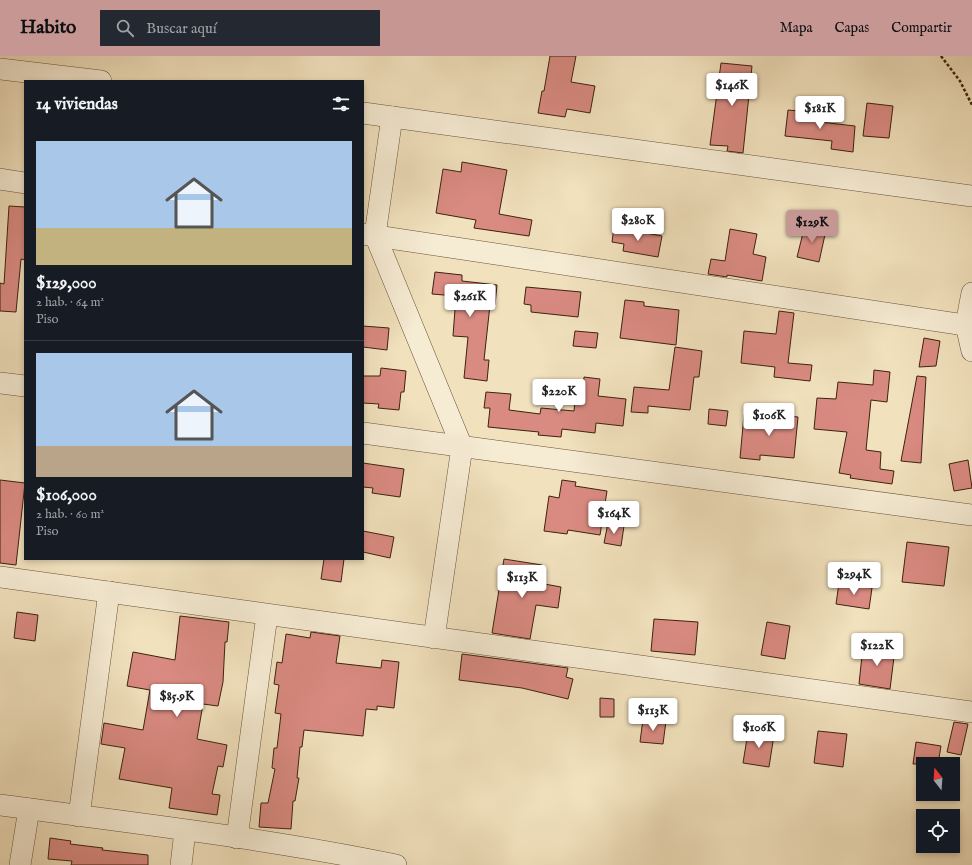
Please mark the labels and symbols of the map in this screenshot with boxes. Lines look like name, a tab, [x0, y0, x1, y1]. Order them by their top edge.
pin: $146K	[704, 73, 760, 107]
pin: $181K	[792, 96, 848, 130]
pin: $280K	[610, 208, 666, 242]
pin: $129K	[784, 210, 840, 244]
pin: $261K	[442, 284, 498, 318]
pin: $220K	[531, 379, 587, 413]
pin: $106K	[741, 403, 797, 437]
pin: $164K	[586, 501, 642, 535]
pin: $294K	[826, 562, 882, 596]
pin: $113K	[494, 565, 550, 599]
pin: $122K	[849, 633, 905, 667]
pin: $85.9K	[144, 684, 210, 718]
pin: $113K	[625, 698, 681, 732]
pin: $106K	[731, 715, 787, 749]
north arrow	[916, 757, 960, 801]

